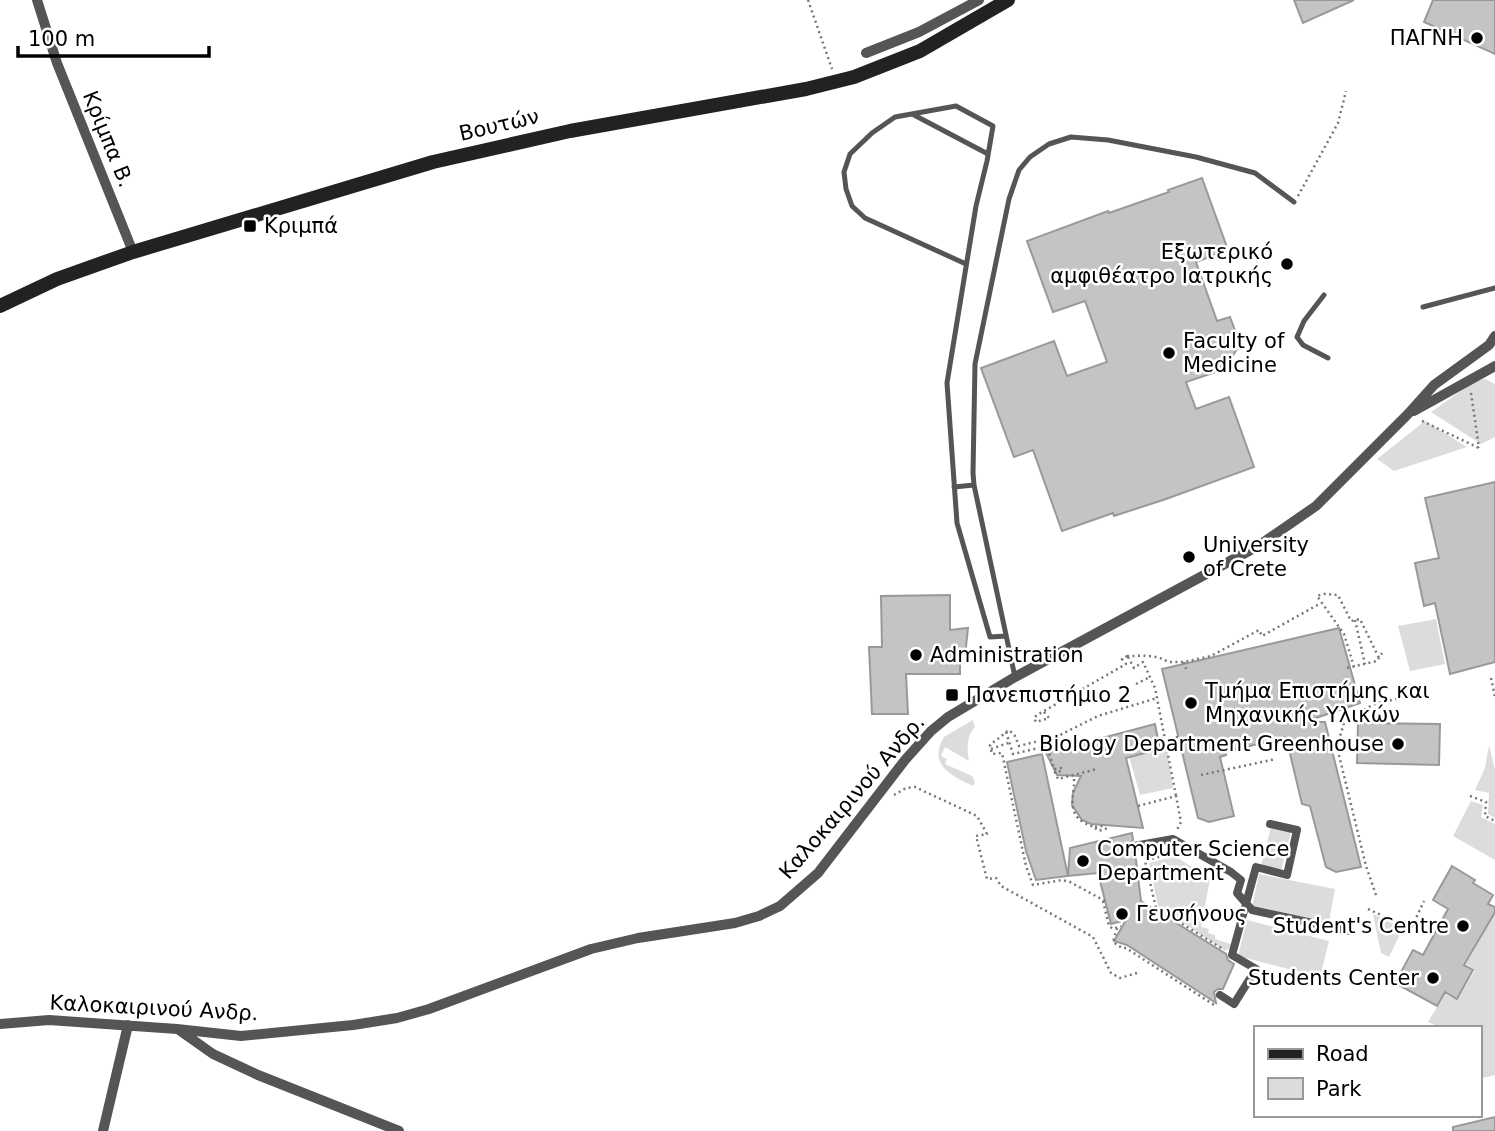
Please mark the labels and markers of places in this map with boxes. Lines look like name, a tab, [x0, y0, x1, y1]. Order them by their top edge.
place label: ΠΑΓΝΗ	[1390, 26, 1463, 50]
marker: ΠΑΓΝΗ	[1469, 30, 1485, 46]
place label: Κριμπά	[264, 214, 338, 238]
marker: Κριμπά	[242, 218, 258, 234]
place label: Εξωτερικό αμφιθέατρο Ιατρικής	[1050, 240, 1273, 288]
marker: Εξωτερικό αμφιθέατρο Ιατρικής	[1279, 256, 1295, 272]
place label: Faculty of Medicine	[1183, 329, 1285, 377]
marker: Faculty of Medicine	[1161, 345, 1177, 361]
place label: University of Crete	[1203, 533, 1309, 581]
marker: University of Crete	[1181, 549, 1197, 565]
place label: Administration	[930, 643, 1084, 667]
marker: Administration	[908, 647, 924, 663]
place label: Τμήμα Επιστήμης και Μηχανικής Υλικών	[1204, 679, 1430, 727]
place label: Πανεπιστήμιο 2	[966, 683, 1131, 707]
marker: Πανεπιστήμιο 2	[944, 687, 960, 703]
marker: Τμήμα Επιστήμης και Μηχανικής Υλικών	[1183, 695, 1199, 711]
place label: Biology Department Greenhouse	[1039, 732, 1384, 756]
marker: Biology Department Greenhouse	[1390, 736, 1406, 752]
place label: Computer Science Department	[1097, 837, 1289, 885]
marker: Computer Science Department	[1075, 853, 1091, 869]
place label: Γευσήνους	[1136, 902, 1247, 926]
marker: Γευσήνους	[1114, 906, 1130, 922]
place label: Student's Centre	[1273, 914, 1449, 938]
marker: Student's Centre	[1455, 918, 1471, 934]
place label: Students Center	[1248, 966, 1419, 990]
marker: Students Center	[1425, 970, 1441, 986]

